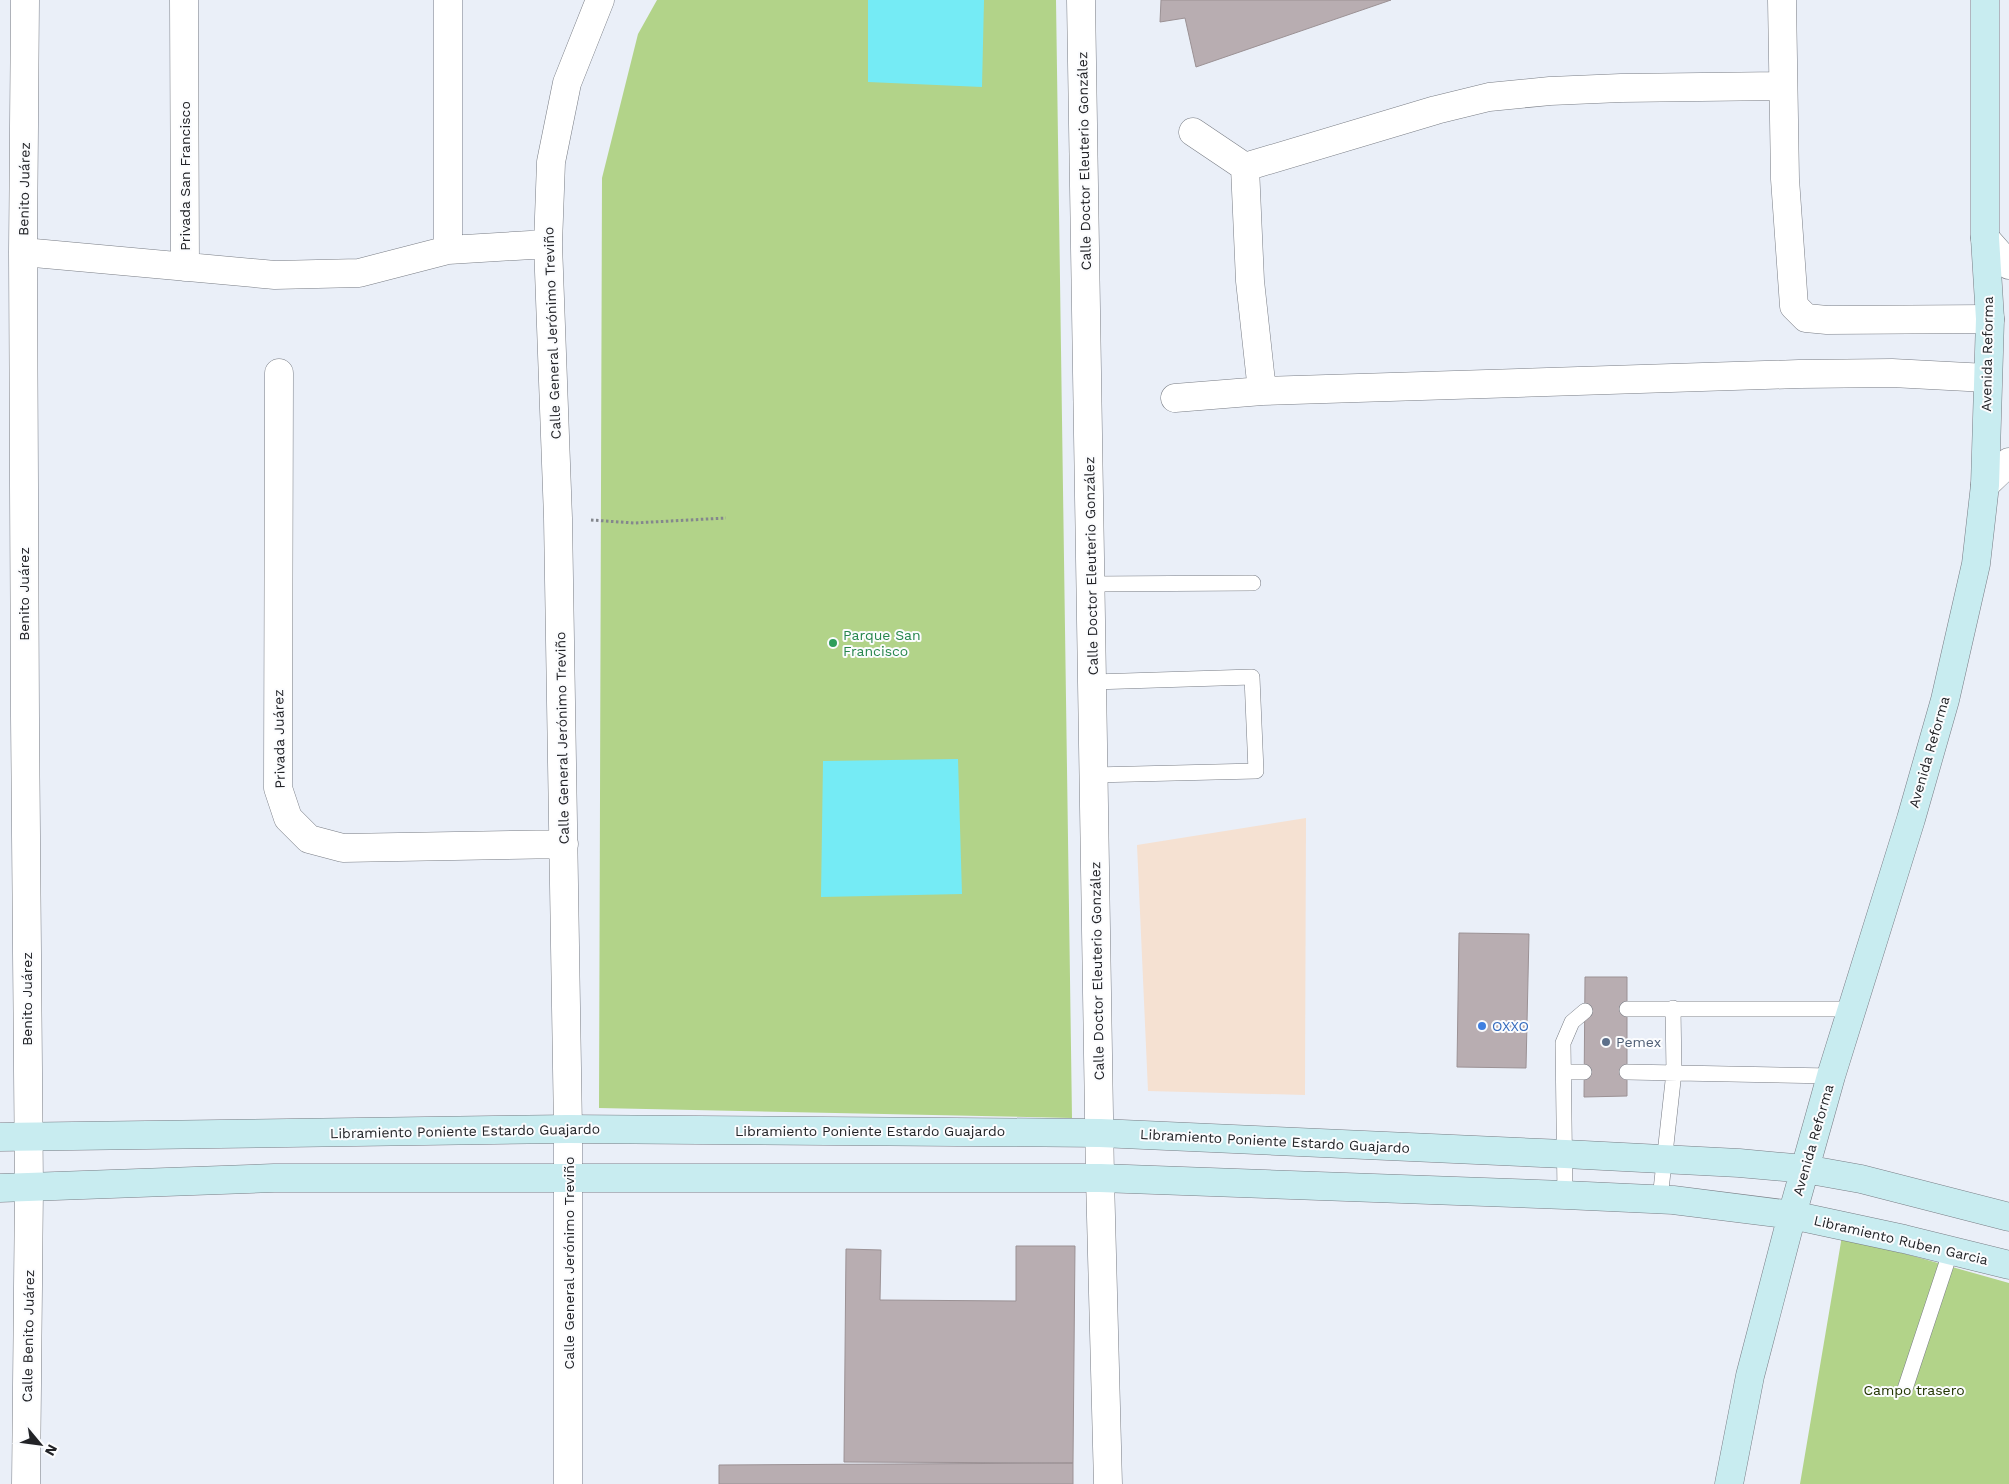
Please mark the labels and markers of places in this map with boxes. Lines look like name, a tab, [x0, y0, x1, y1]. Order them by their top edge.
place label: Parque San Francisco	[843, 627, 921, 659]
marker: Parque San Francisco	[827, 637, 839, 649]
place label: OXXO	[1492, 1018, 1529, 1034]
marker: OXXO	[1476, 1020, 1488, 1032]
place label: Pemex	[1616, 1034, 1661, 1050]
marker: Pemex	[1600, 1036, 1612, 1048]

